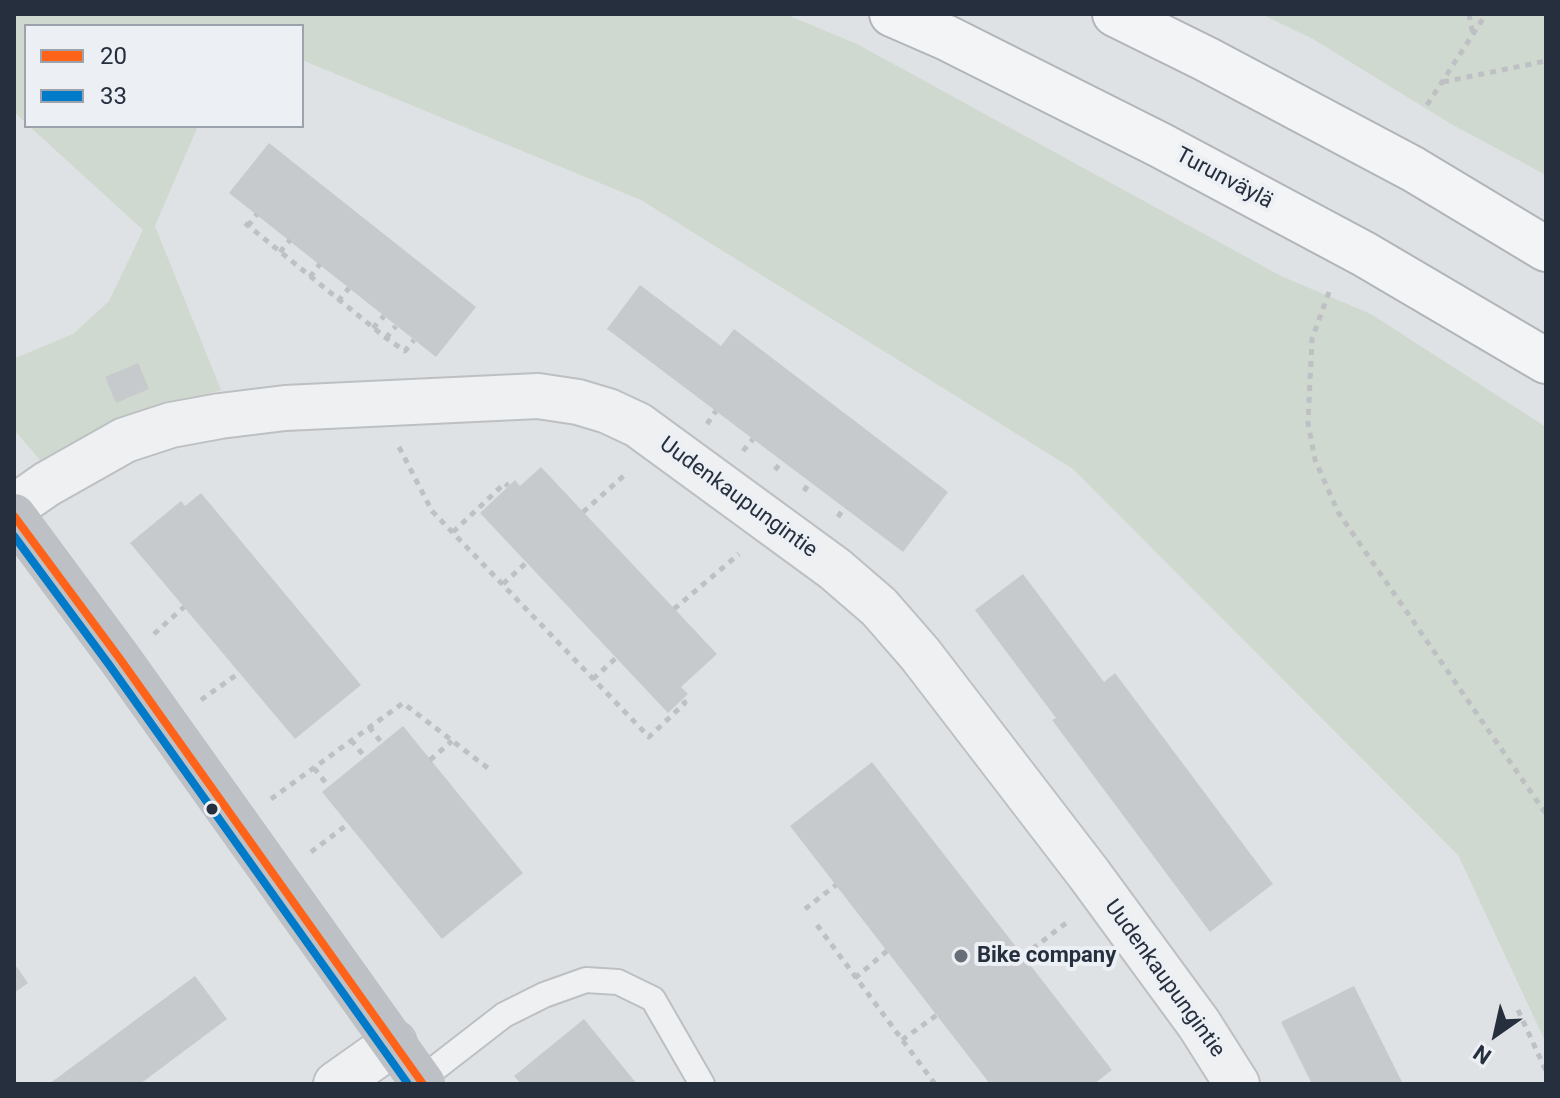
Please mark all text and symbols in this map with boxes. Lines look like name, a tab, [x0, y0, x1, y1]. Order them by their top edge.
legend	[24, 24, 304, 128]
text: 20	[100, 42, 127, 70]
text: 33	[100, 82, 127, 110]
street label: Turunväylä	[1171, 142, 1277, 216]
street label: Uudenkaupungintie	[654, 432, 822, 564]
unlabelled marker	[204, 801, 220, 817]
street label: Uudenkaupungintie	[1098, 895, 1230, 1063]
place label: Bike company	[977, 943, 1116, 969]
marker: Bike company	[952, 947, 970, 965]
north arrow	[1456, 994, 1536, 1074]
text: N	[1469, 1040, 1496, 1069]

